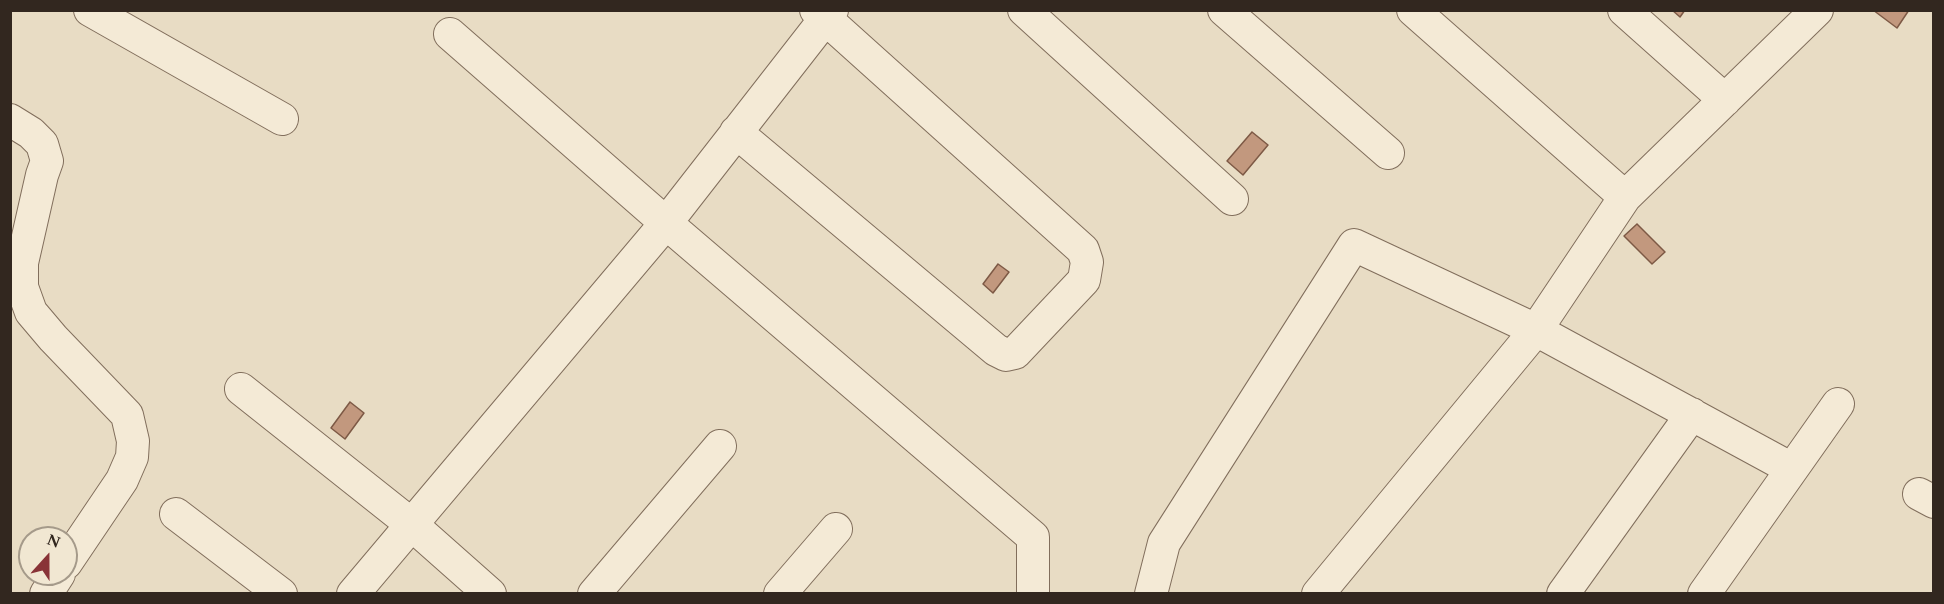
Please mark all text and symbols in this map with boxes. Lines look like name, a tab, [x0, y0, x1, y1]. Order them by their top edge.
north arrow	[18, 526, 78, 586]
text: N	[43, 528, 64, 555]

